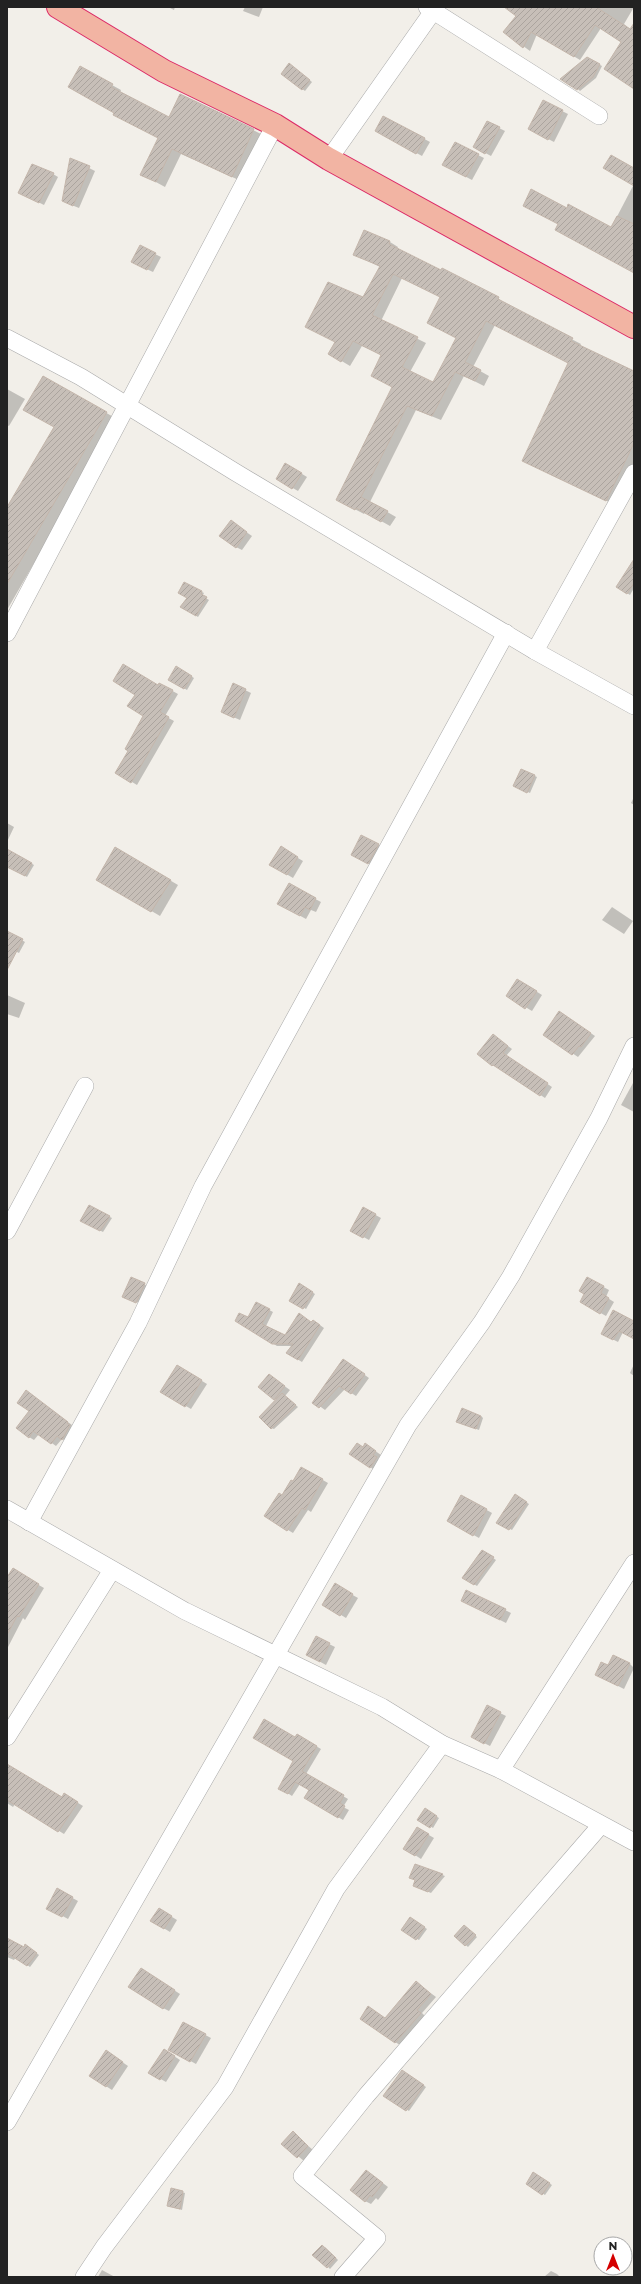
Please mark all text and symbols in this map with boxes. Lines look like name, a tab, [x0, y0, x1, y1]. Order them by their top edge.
north arrow	[593, 2236, 633, 2276]
text: N	[609, 2239, 617, 2253]

